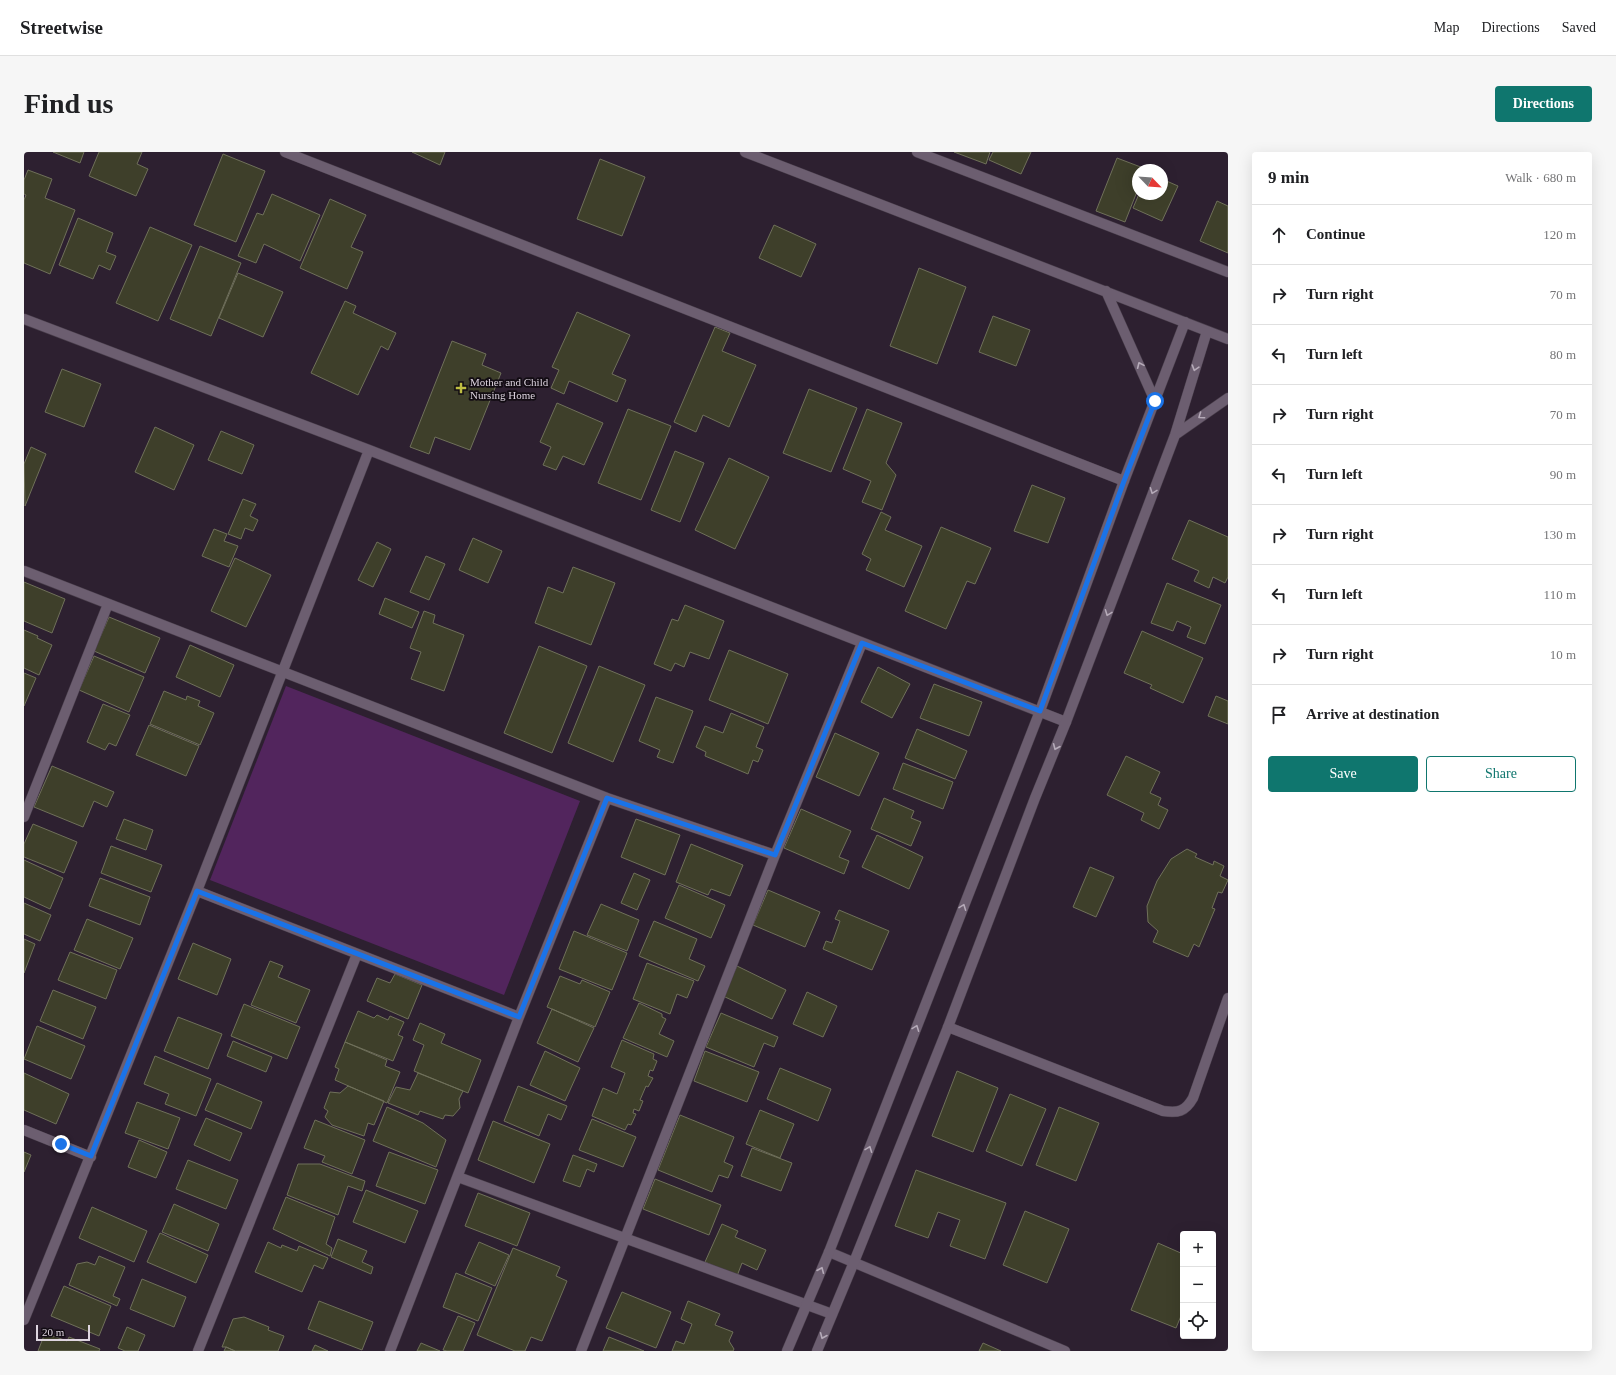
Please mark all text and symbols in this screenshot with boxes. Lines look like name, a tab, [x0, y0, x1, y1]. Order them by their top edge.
text: Streetwise	[20, 17, 103, 38]
text: Map	[1434, 20, 1459, 35]
text: Directions	[1481, 20, 1540, 35]
text: Saved	[1562, 20, 1596, 35]
button: Directions	[1495, 86, 1592, 122]
text: Find us	[24, 88, 114, 119]
north arrow	[1132, 164, 1168, 200]
text: 9 min	[1268, 168, 1309, 187]
text: Walk · 680 m	[1505, 170, 1576, 185]
icon: ahead	[1268, 224, 1290, 246]
text: Continue	[1306, 226, 1365, 242]
text: 120 m	[1543, 227, 1576, 242]
icon: right	[1268, 284, 1290, 306]
text: Turn right	[1306, 286, 1373, 302]
text: 70 m	[1550, 287, 1576, 302]
icon: left	[1268, 344, 1290, 366]
text: Turn left	[1306, 346, 1363, 362]
text: 80 m	[1550, 347, 1576, 362]
one-way arrow	[1136, 362, 1144, 369]
one-way arrow	[1191, 364, 1200, 371]
place label: Mother and Child Nursing Home	[470, 376, 549, 401]
marker: Mother and Child Nursing Home	[455, 382, 467, 394]
route start	[1146, 392, 1164, 410]
icon: right	[1268, 404, 1290, 426]
text: Turn right	[1306, 406, 1373, 422]
text: 70 m	[1550, 407, 1576, 422]
one-way arrow	[1199, 411, 1206, 418]
icon: left	[1268, 464, 1290, 486]
text: Turn left	[1306, 466, 1363, 482]
text: 90 m	[1550, 467, 1576, 482]
one-way arrow	[1150, 487, 1158, 494]
icon: right	[1268, 524, 1290, 546]
text: Turn right	[1306, 526, 1373, 542]
text: 130 m	[1543, 527, 1576, 542]
icon: left	[1268, 584, 1290, 606]
text: Turn left	[1306, 586, 1363, 602]
text: 110 m	[1544, 587, 1576, 602]
one-way arrow	[1104, 609, 1112, 616]
icon: right	[1268, 644, 1290, 666]
text: Turn right	[1306, 646, 1373, 662]
text: 10 m	[1550, 647, 1576, 662]
icon: arrive	[1268, 704, 1290, 726]
text: Arrive at destination	[1306, 706, 1439, 722]
one-way arrow	[1053, 743, 1061, 751]
button: Save	[1268, 756, 1418, 792]
button: Share	[1426, 756, 1576, 792]
one-way arrow	[959, 903, 967, 910]
one-way arrow	[912, 1024, 920, 1031]
route end	[52, 1135, 70, 1153]
one-way arrow	[864, 1145, 872, 1153]
map controls	[1180, 1231, 1216, 1339]
button: +	[1180, 1231, 1216, 1267]
one-way arrow	[816, 1266, 824, 1274]
button: −	[1180, 1267, 1216, 1303]
button: locate	[1180, 1303, 1216, 1339]
scale bar	[36, 1323, 90, 1342]
text: 20 m	[42, 1326, 64, 1338]
one-way arrow	[820, 1332, 828, 1340]

